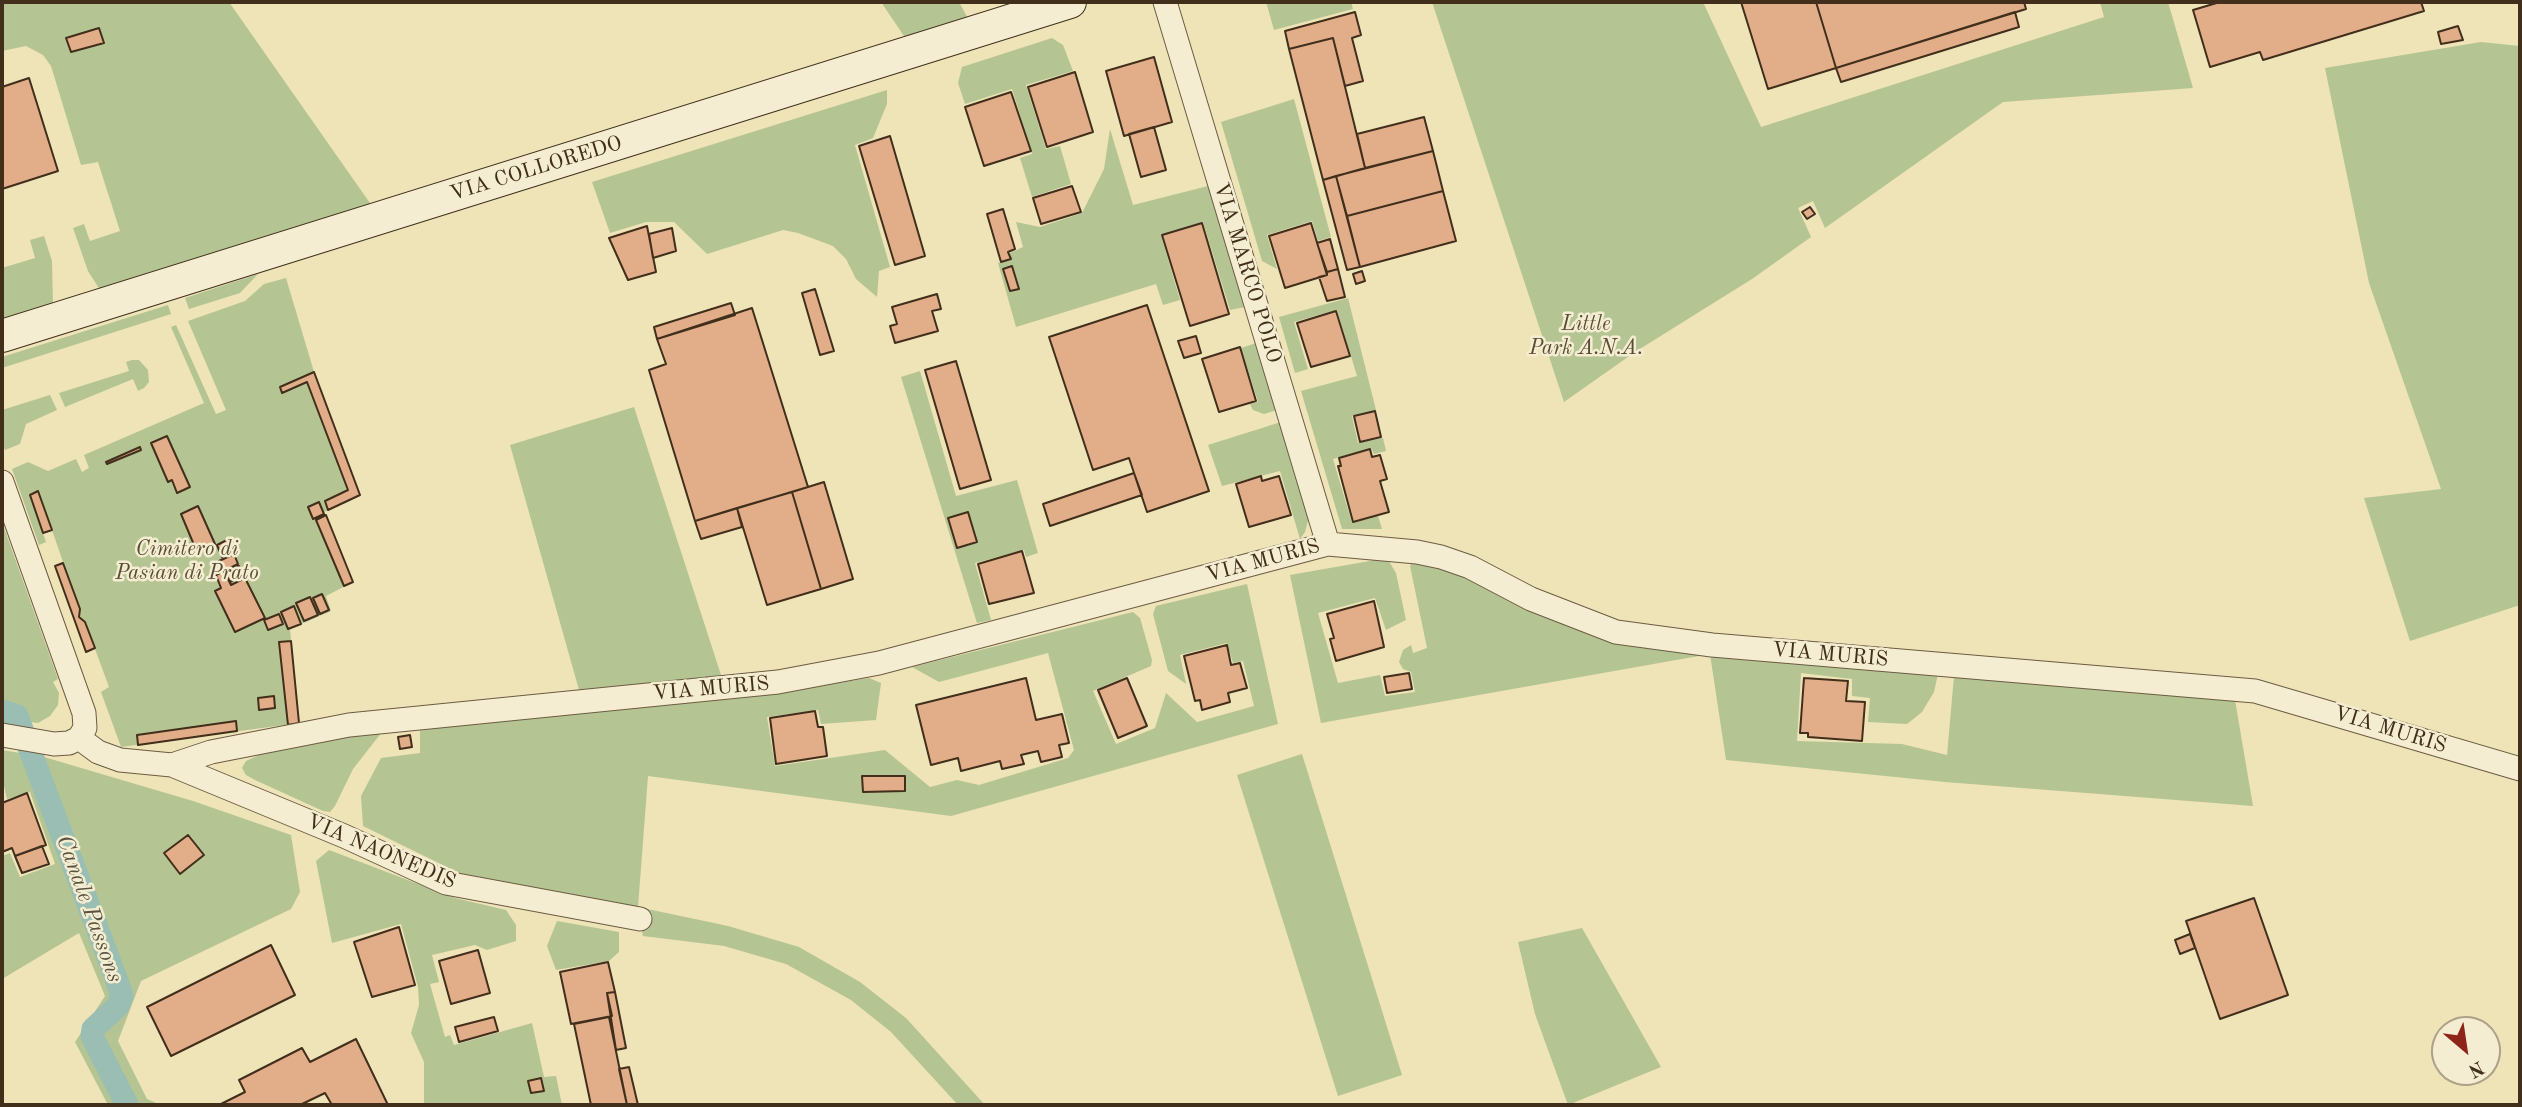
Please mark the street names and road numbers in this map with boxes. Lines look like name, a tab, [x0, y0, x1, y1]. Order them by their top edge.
street label: VIA COLLOREDO	[447, 131, 625, 207]
street label: VIA MARCO POLO	[1208, 180, 1286, 366]
street label: VIA MURIS	[1203, 534, 1323, 588]
street label: VIA MURIS	[1771, 637, 1889, 673]
street label: VIA MURIS	[652, 671, 770, 707]
street label: VIA MURIS	[2331, 701, 2449, 759]
street label: VIA NAONEDIS	[302, 809, 460, 895]

